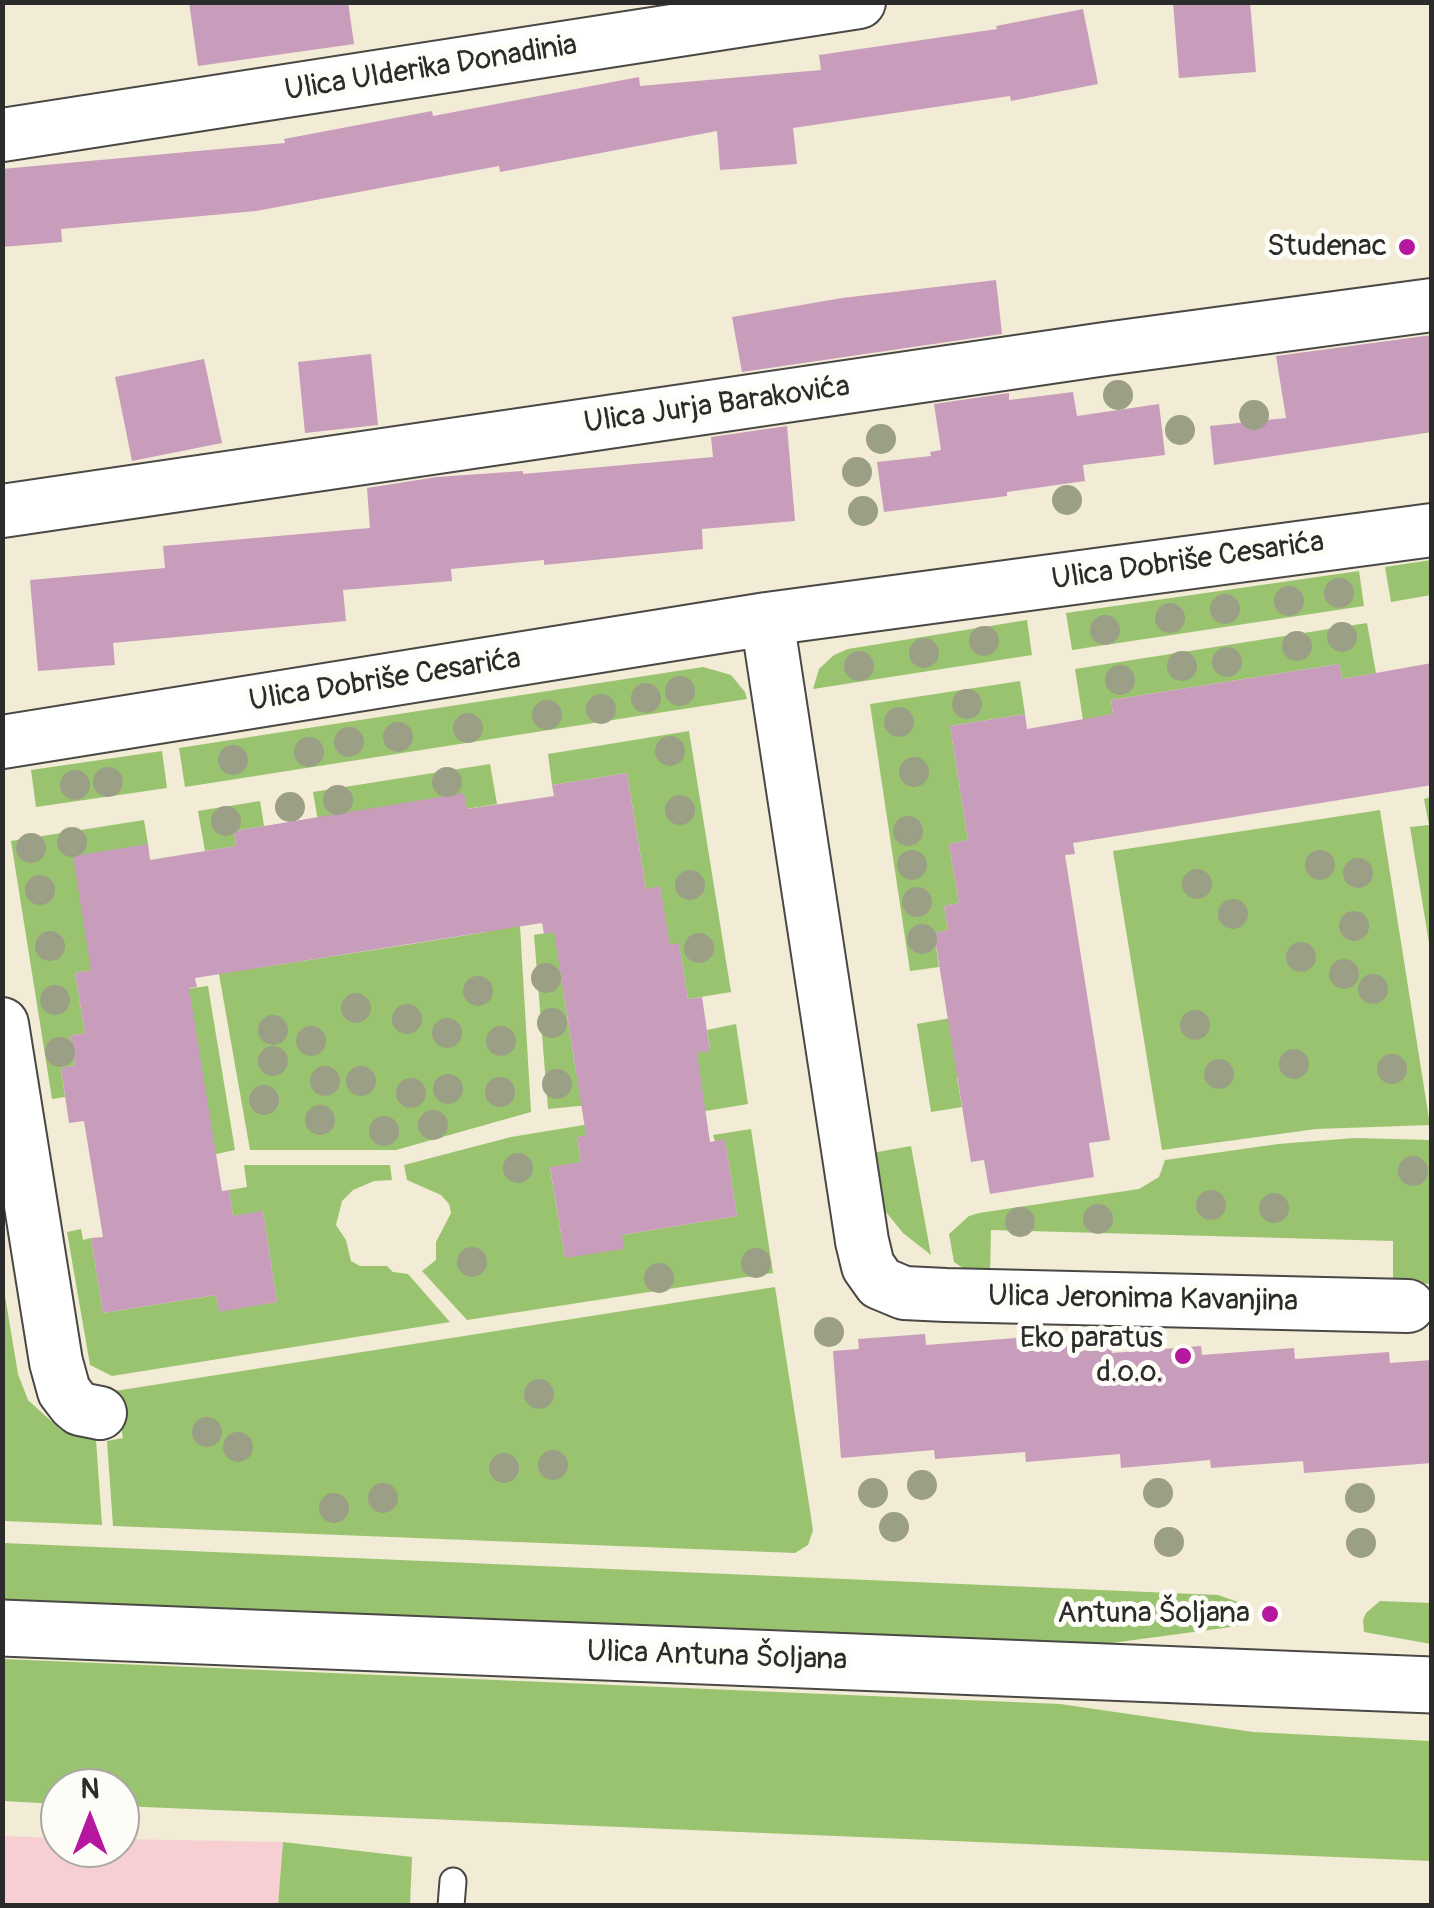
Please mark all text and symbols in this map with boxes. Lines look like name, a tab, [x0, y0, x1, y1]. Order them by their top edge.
street label: Ulica Ulderika Donadinia	[282, 28, 580, 110]
place label: Studenac	[1267, 229, 1387, 265]
marker: Studenac	[1396, 236, 1418, 258]
street label: Ulica Jurja Barakovića	[582, 370, 852, 442]
street label: Ulica Dobriše Cesarića	[1050, 525, 1326, 599]
street label: Ulica Dobriše Cesarića	[247, 642, 523, 720]
street label: Ulica Jeronima Kavanjina	[988, 1279, 1298, 1321]
place label: Eko paratus d.o.o.	[1020, 1321, 1163, 1392]
marker: Eko paratus d.o.o.	[1172, 1345, 1194, 1367]
place label: Antuna Šoljana	[1057, 1596, 1250, 1632]
marker: Antuna Šoljana	[1259, 1603, 1281, 1625]
street label: Ulica Antuna Šoljana	[586, 1634, 848, 1680]
north arrow	[40, 1768, 140, 1868]
text: N	[81, 1772, 99, 1807]

